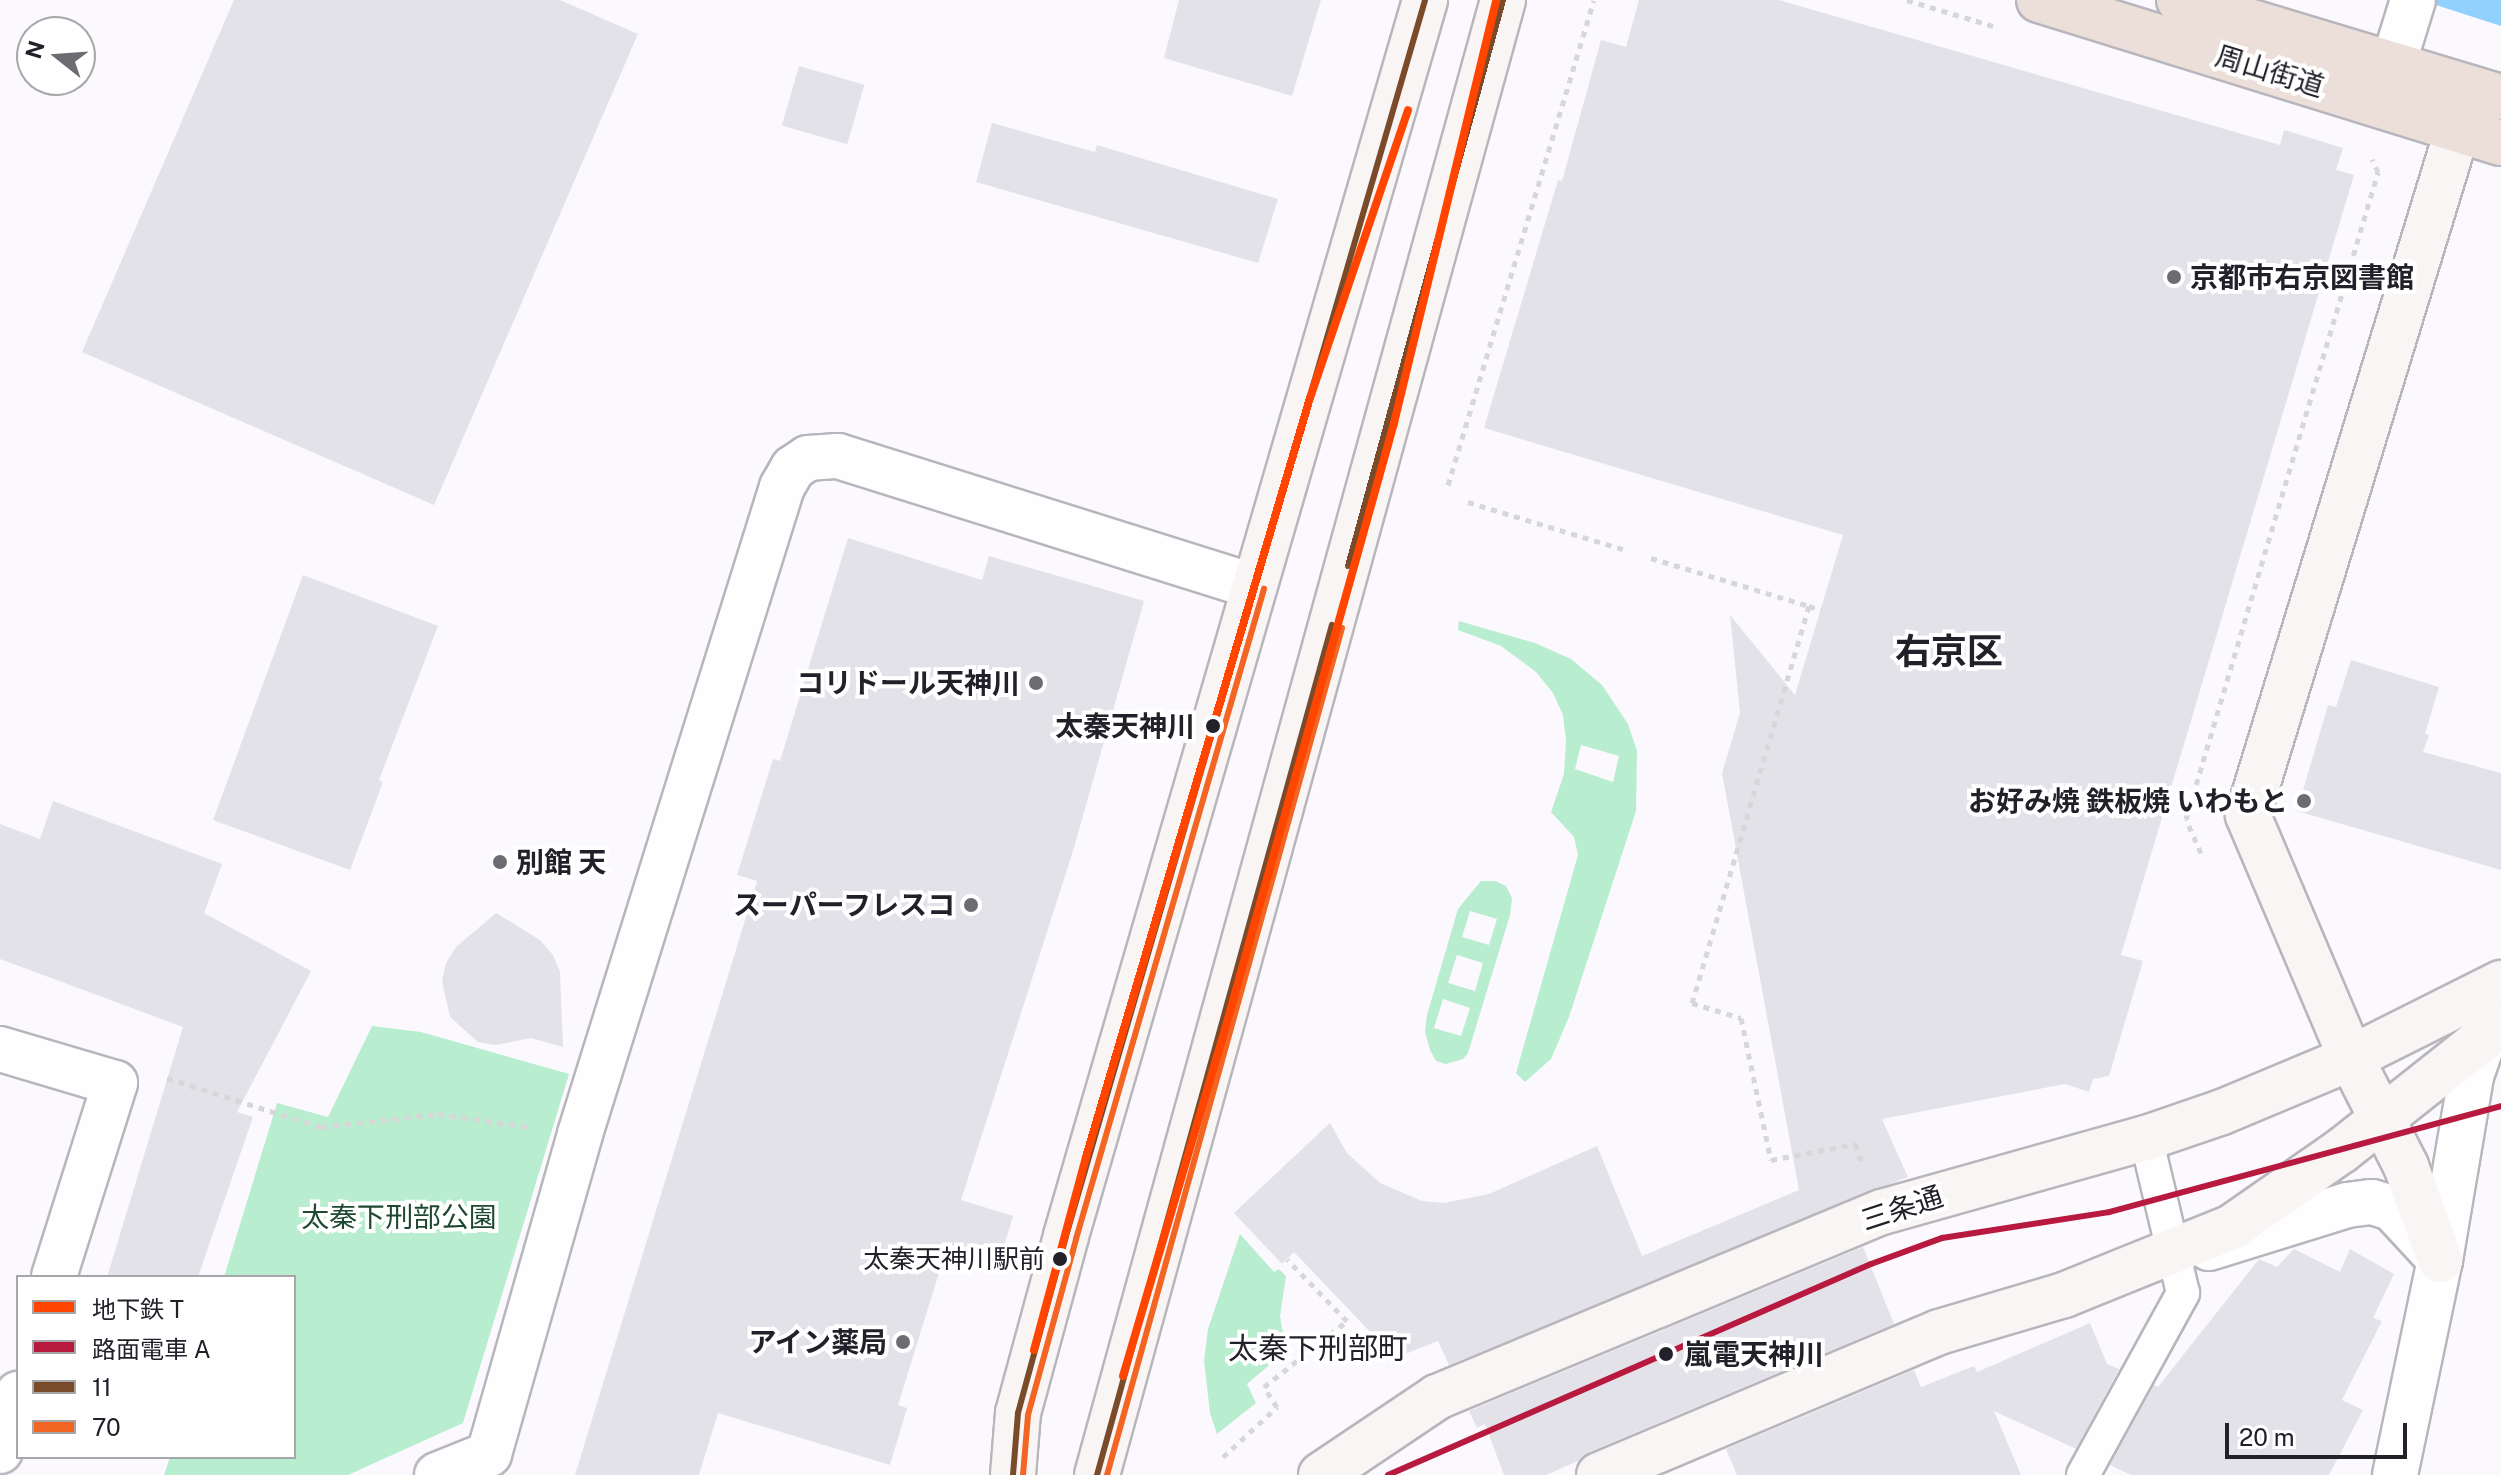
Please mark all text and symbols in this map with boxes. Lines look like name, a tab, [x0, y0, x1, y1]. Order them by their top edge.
north arrow	[16, 16, 96, 96]
text: N	[20, 38, 50, 62]
street label: 周山街道	[2212, 39, 2328, 103]
place label: 京都市右京図書館	[2190, 260, 2414, 294]
marker: 京都市右京図書館	[2165, 268, 2183, 286]
district label: 右京区	[1895, 630, 2003, 674]
place label: コリドール天神川	[796, 666, 1020, 700]
marker: コリドール天神川	[1027, 674, 1045, 692]
place label: 太秦天神川	[1055, 709, 1195, 743]
marker: 太秦天神川	[1202, 715, 1224, 737]
place label: お好み焼 鉄板焼 いわもと	[1967, 784, 2288, 818]
marker: お好み焼 鉄板焼 いわもと	[2295, 792, 2313, 810]
place label: 別館 天	[516, 845, 606, 879]
marker: 別館 天	[491, 853, 509, 871]
place label: スーパーフレスコ	[731, 888, 955, 922]
marker: スーパーフレスコ	[962, 896, 980, 914]
street label: 三条通	[1857, 1179, 1947, 1237]
park label: 太秦下刑部公園	[301, 1200, 497, 1234]
place label: 太秦天神川駅前	[863, 1243, 1045, 1275]
marker: 太秦天神川駅前	[1052, 1251, 1068, 1267]
legend	[16, 1275, 296, 1459]
text: 地下鉄 T	[92, 1295, 184, 1323]
place label: アイン薬局	[747, 1325, 887, 1359]
district label: 太秦下刑部町	[1228, 1330, 1408, 1366]
marker: アイン薬局	[894, 1333, 912, 1351]
text: 路面電車 A	[92, 1335, 211, 1363]
place label: 嵐電天神川	[1684, 1337, 1824, 1371]
marker: 嵐電天神川	[1655, 1343, 1677, 1365]
text: 11	[92, 1373, 112, 1401]
scale bar	[2229, 1407, 2411, 1457]
text: 70	[92, 1413, 121, 1441]
text: 20 m	[2239, 1423, 2295, 1451]

